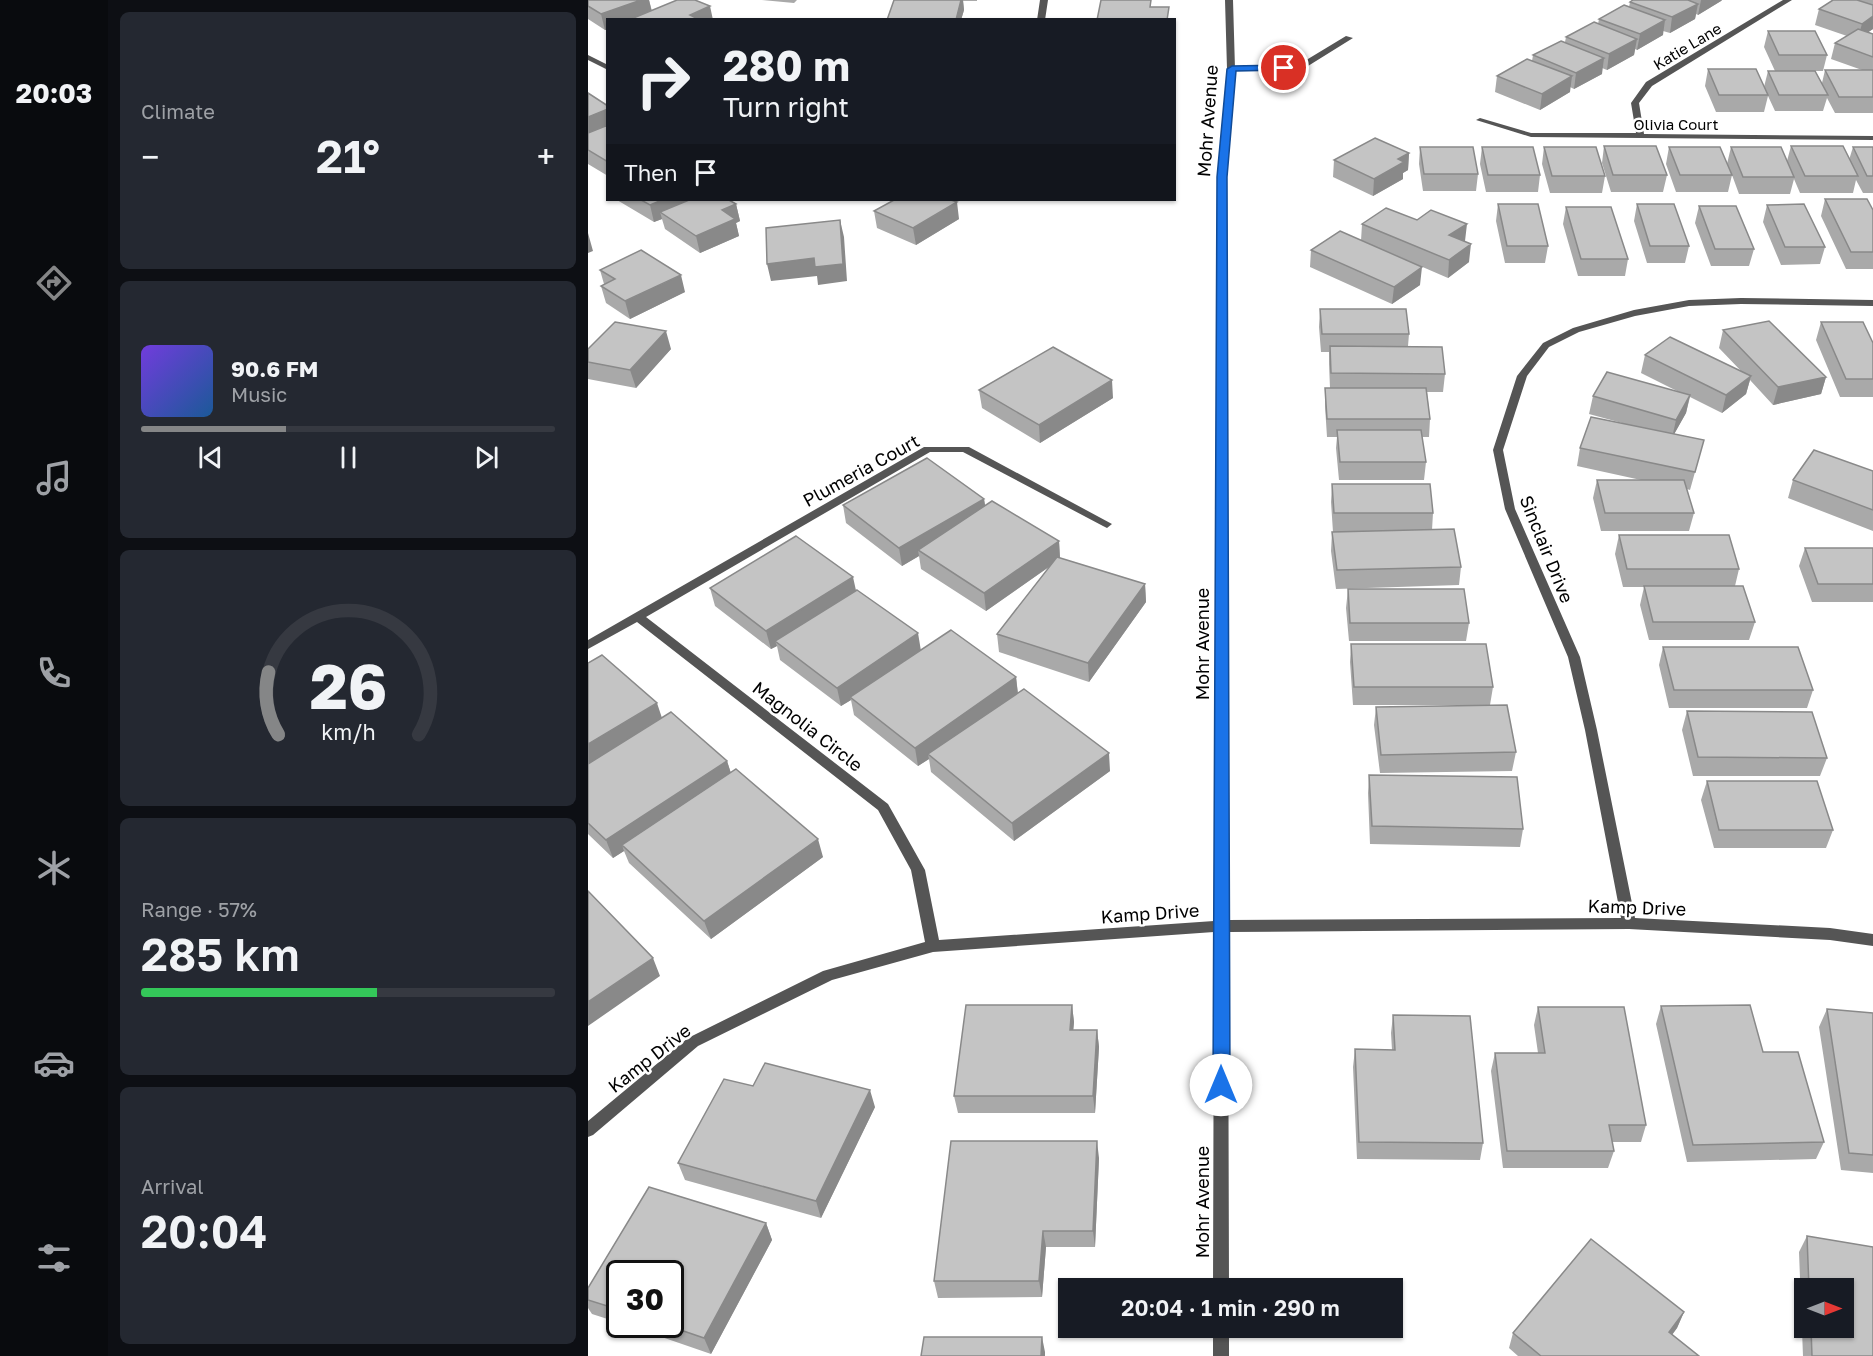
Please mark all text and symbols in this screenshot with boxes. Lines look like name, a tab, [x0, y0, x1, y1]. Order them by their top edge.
street label: Katie Lane	[1650, 19, 1724, 73]
text: 280 m	[723, 40, 850, 90]
icon: right	[624, 42, 702, 120]
pin	[1258, 42, 1309, 93]
icon: arrive	[1267, 51, 1300, 84]
street label: Mohr Avenue	[1192, 64, 1222, 178]
text: 20:03	[16, 77, 92, 109]
text: Turn right	[723, 91, 849, 123]
text: Climate	[141, 99, 215, 123]
street label: Olivia Court	[1634, 115, 1719, 133]
text: 21°	[316, 129, 380, 183]
text: −	[141, 137, 159, 176]
text: +	[537, 137, 555, 176]
icon: arrive	[689, 156, 722, 189]
text: Then	[624, 159, 677, 186]
icon: directions	[33, 262, 75, 304]
text: 90.6 FM	[231, 355, 318, 382]
text: Music	[231, 382, 287, 406]
street label: Plumeria Court	[799, 429, 923, 511]
icon: previous	[194, 441, 227, 474]
icon: pause	[332, 441, 365, 474]
icon: next	[470, 441, 503, 474]
icon: music	[33, 457, 75, 499]
street label: Sinclair Drive	[1515, 492, 1579, 606]
street label: Mohr Avenue	[1191, 588, 1213, 700]
text: 26	[309, 648, 387, 723]
icon: phone	[33, 652, 75, 694]
street label: Magnolia Circle	[749, 676, 867, 776]
text: km/h	[321, 719, 375, 745]
icon: climate	[33, 847, 75, 889]
street label: Kamp Drive	[1587, 894, 1687, 920]
text: Range · 57%	[141, 897, 257, 921]
street label: Kamp Drive	[1100, 899, 1200, 927]
text: 285 km	[141, 927, 300, 981]
street label: Kamp Drive	[603, 1019, 695, 1097]
icon: car	[33, 1042, 75, 1084]
position arrow	[1189, 1053, 1253, 1117]
street label: Mohr Avenue	[1191, 1146, 1213, 1258]
text: Arrival	[141, 1174, 204, 1198]
text: 20:04	[141, 1204, 268, 1258]
icon: filters	[33, 1237, 75, 1279]
speed limit sign: 30	[606, 1260, 684, 1338]
north arrow	[1794, 1278, 1854, 1338]
map controls	[1794, 1278, 1854, 1338]
text: 20:04 · 1 min · 290 m	[1121, 1294, 1340, 1321]

